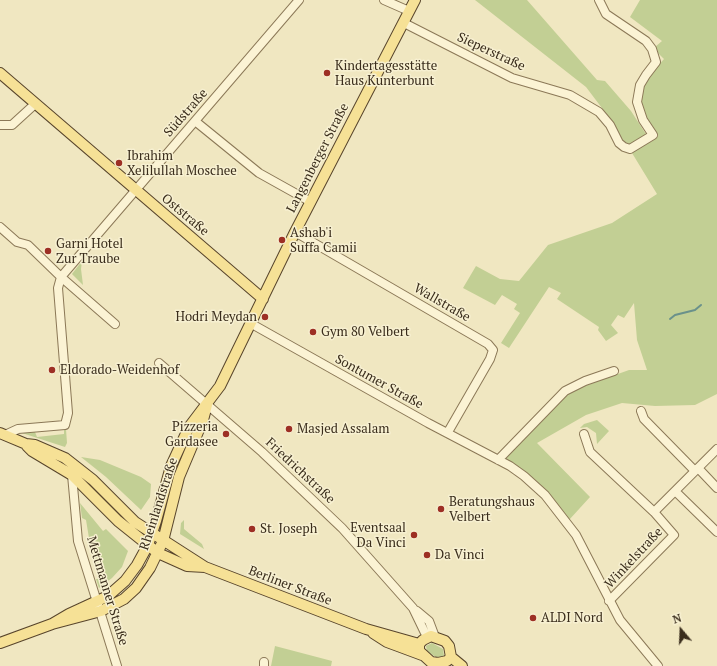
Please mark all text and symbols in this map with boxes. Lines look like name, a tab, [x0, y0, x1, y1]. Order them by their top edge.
street label: Sieperstraße	[455, 29, 527, 75]
place label: Kindertagesstätte Haus Kunterbunt	[335, 58, 437, 89]
marker: Kindertagesstätte Haus Kunterbunt	[322, 68, 332, 78]
street label: Südstraße	[161, 86, 211, 140]
street label: Langenberger Straße	[284, 101, 352, 215]
place label: Ibrahim Xelilullah Moschee	[127, 148, 237, 179]
marker: Ibrahim Xelilullah Moschee	[114, 158, 124, 168]
street label: Oststraße	[158, 191, 212, 239]
place label: Ashab'i Suffa Camii	[290, 225, 357, 256]
marker: Ashab'i Suffa Camii	[277, 235, 287, 245]
place label: Garni Hotel Zur Traube	[56, 236, 123, 267]
marker: Garni Hotel Zur Traube	[43, 246, 53, 256]
street label: Wallstraße	[411, 281, 473, 325]
place label: Hodri Meydan	[175, 309, 257, 325]
marker: Hodri Meydan	[260, 312, 270, 322]
place label: Gym 80 Velbert	[321, 324, 410, 340]
marker: Gym 80 Velbert	[308, 327, 318, 337]
street label: Sontumer Straße	[332, 351, 426, 413]
place label: Eldorado-Weidenhof	[60, 362, 179, 378]
marker: Eldorado-Weidenhof	[47, 365, 57, 375]
place label: Pizzeria Gardasee	[165, 419, 218, 450]
place label: Masjed Assalam	[297, 421, 390, 437]
marker: Masjed Assalam	[284, 424, 294, 434]
marker: Pizzeria Gardasee	[221, 429, 231, 439]
street label: Friedrichstraße	[262, 435, 338, 507]
street label: Rheinlandstraße	[137, 456, 181, 552]
place label: Beratungshaus Velbert	[449, 494, 535, 525]
marker: Beratungshaus Velbert	[436, 504, 446, 514]
place label: Eventsaal Da Vinci	[350, 520, 406, 551]
place label: St. Joseph	[260, 521, 317, 537]
marker: St. Joseph	[247, 524, 257, 534]
street label: Winkelstraße	[602, 524, 666, 592]
marker: Eventsaal Da Vinci	[409, 530, 419, 540]
street label: Mettmanner Straße	[83, 534, 131, 648]
place label: Da Vinci	[435, 547, 484, 563]
marker: Da Vinci	[422, 550, 432, 560]
street label: Berliner Straße	[246, 563, 334, 609]
place label: ALDI Nord	[541, 610, 603, 626]
north arrow	[661, 610, 701, 650]
text: N	[671, 611, 683, 627]
marker: ALDI Nord	[528, 613, 538, 623]

